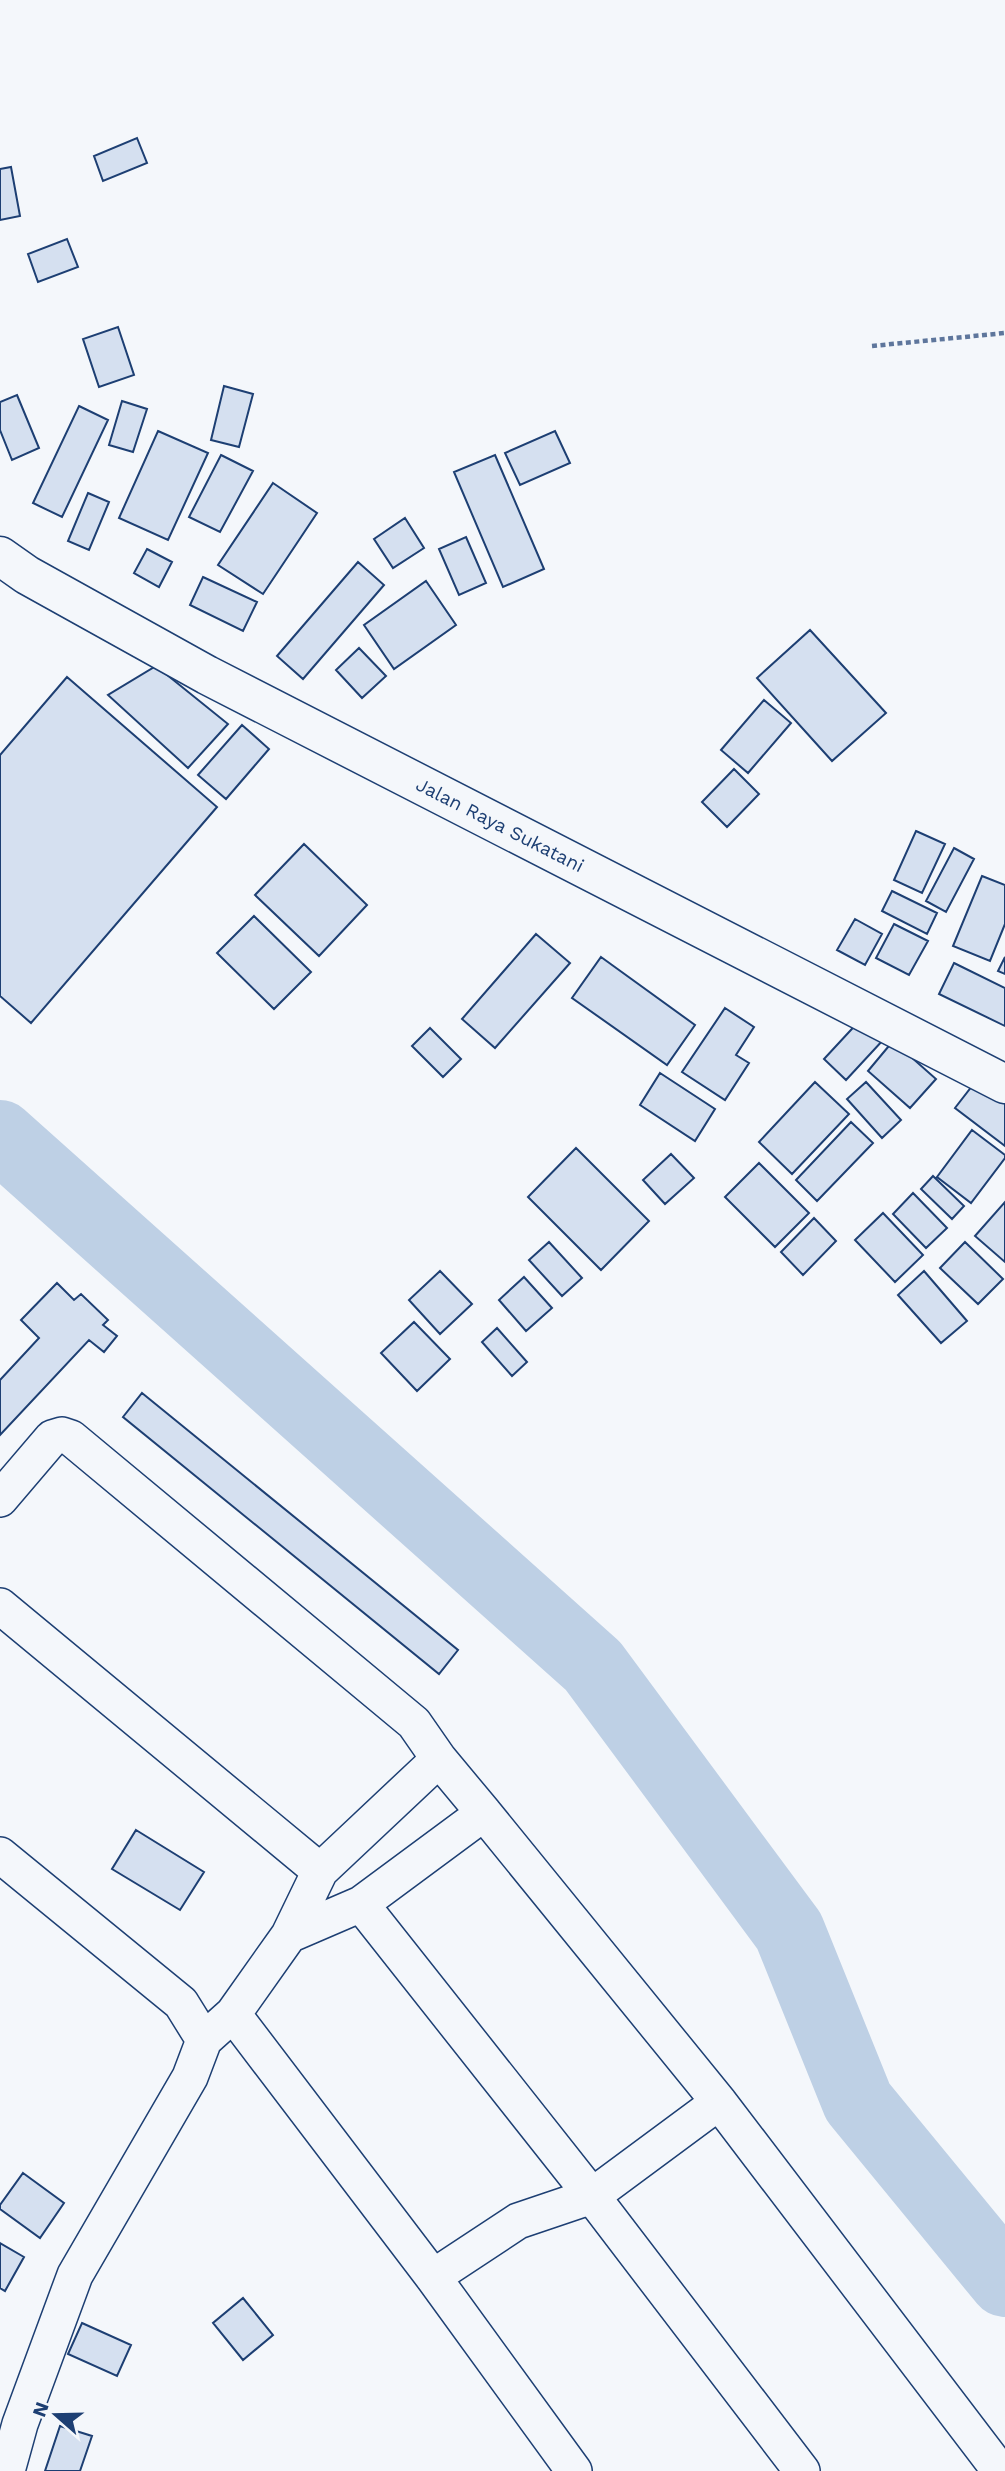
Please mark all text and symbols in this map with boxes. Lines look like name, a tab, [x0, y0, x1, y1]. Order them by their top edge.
street label: Jalan Raya Sukatani	[412, 773, 588, 877]
north arrow	[21, 2380, 91, 2450]
text: N	[27, 2399, 54, 2420]

